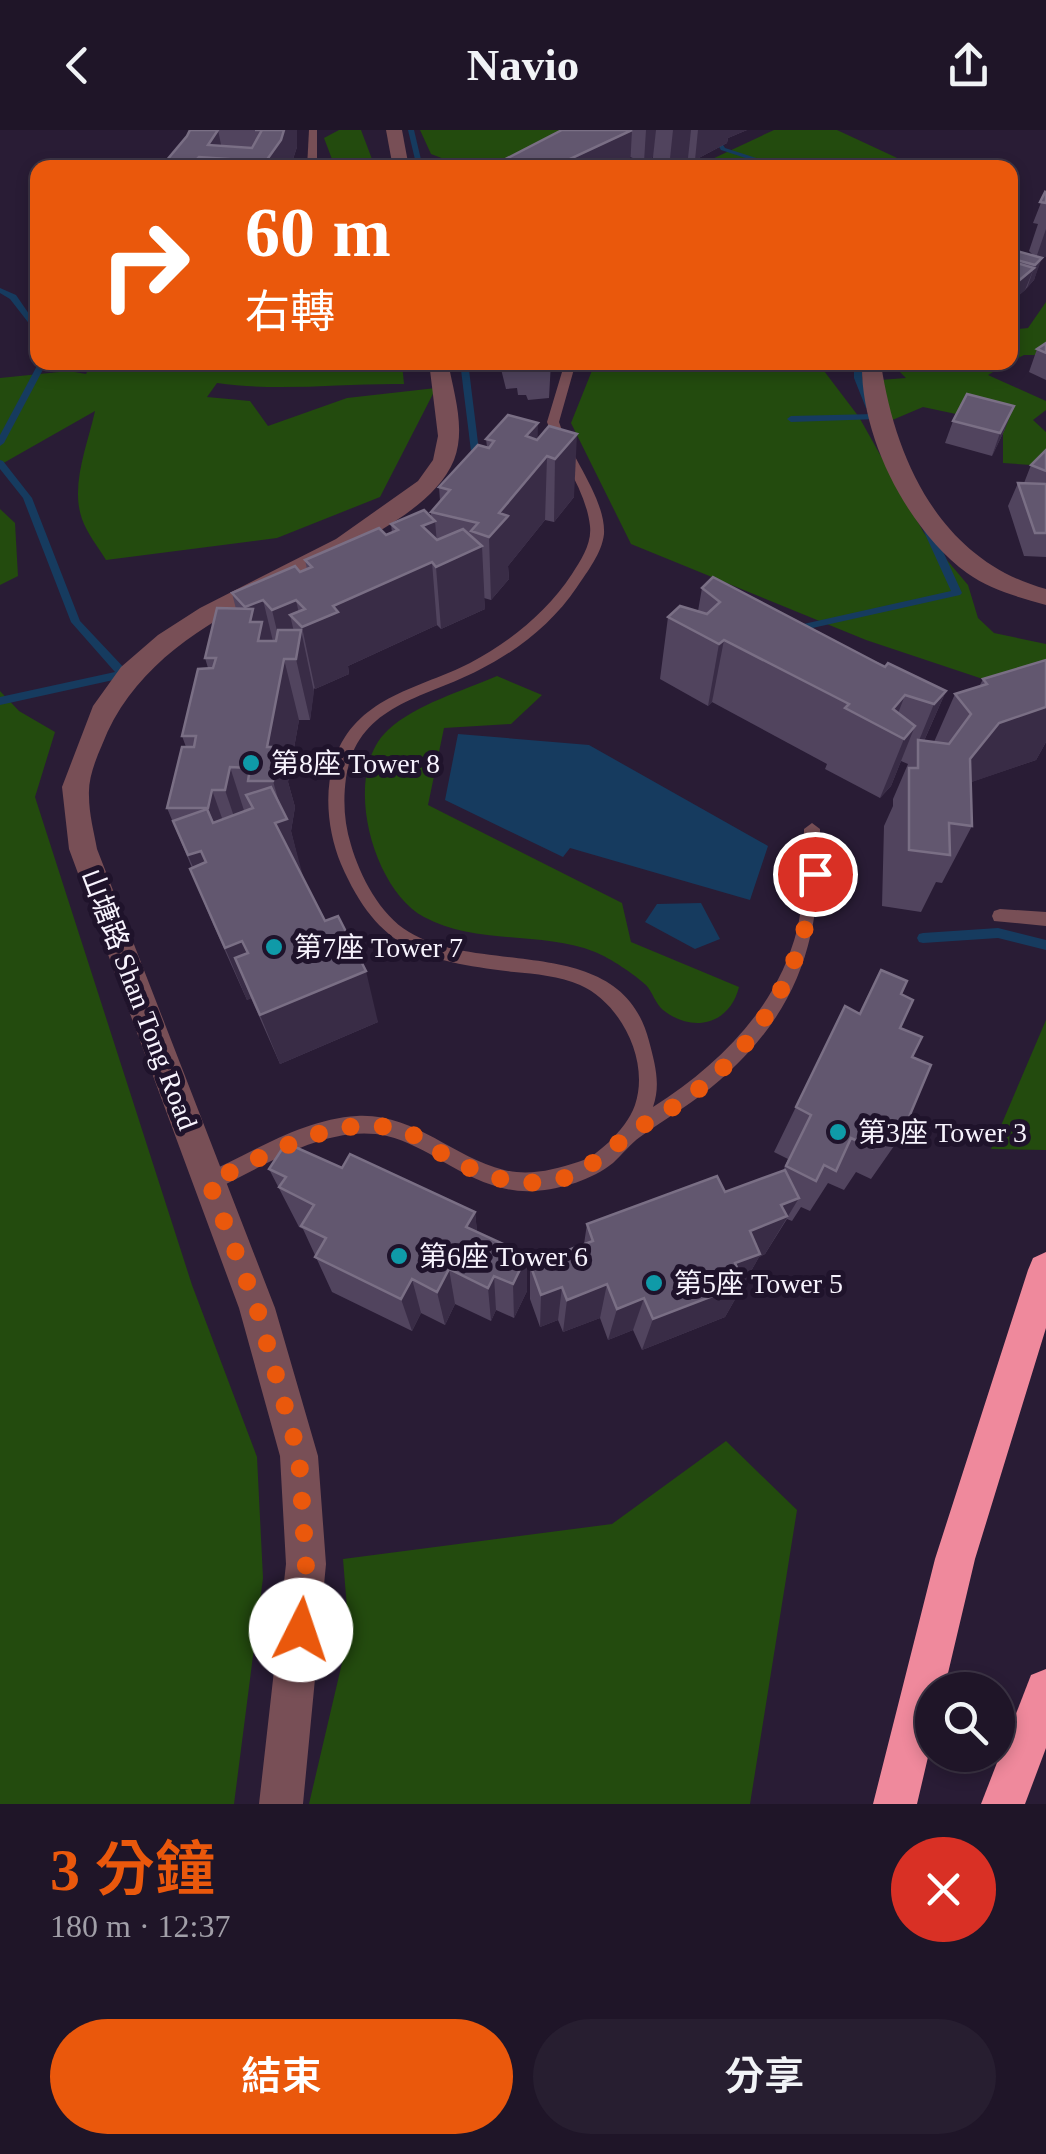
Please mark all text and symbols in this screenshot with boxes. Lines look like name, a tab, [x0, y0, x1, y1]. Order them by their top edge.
icon: back	[50, 38, 105, 93]
icon: share	[941, 38, 996, 93]
text: Navio	[467, 40, 579, 90]
text: 60 m	[245, 194, 391, 271]
icon: right	[80, 200, 210, 330]
text: 右轉	[245, 287, 335, 337]
place label: 第8座 Tower 8	[271, 748, 440, 779]
marker: 第8座 Tower 8	[240, 752, 262, 774]
pin	[773, 832, 858, 917]
icon: arrive	[788, 847, 843, 902]
street label: 山塘路 Shan Tong Road	[75, 864, 204, 1134]
place label: 第7座 Tower 7	[294, 932, 463, 963]
marker: 第7座 Tower 7	[263, 936, 285, 958]
place label: 第3座 Tower 3	[858, 1117, 1027, 1148]
marker: 第3座 Tower 3	[827, 1121, 849, 1143]
place label: 第6座 Tower 6	[419, 1241, 588, 1272]
marker: 第6座 Tower 6	[388, 1245, 410, 1267]
place label: 第5座 Tower 5	[674, 1268, 843, 1299]
marker: 第5座 Tower 5	[643, 1272, 665, 1294]
position arrow	[249, 1578, 353, 1682]
map controls	[915, 1672, 1015, 1772]
button: search	[915, 1672, 1015, 1772]
text: 3 分鐘	[50, 1837, 215, 1903]
button: close	[891, 1837, 996, 1942]
text: 180 m · 12:37	[50, 1908, 230, 1944]
button: 結束	[50, 2019, 513, 2134]
button: 分享	[533, 2019, 996, 2134]

